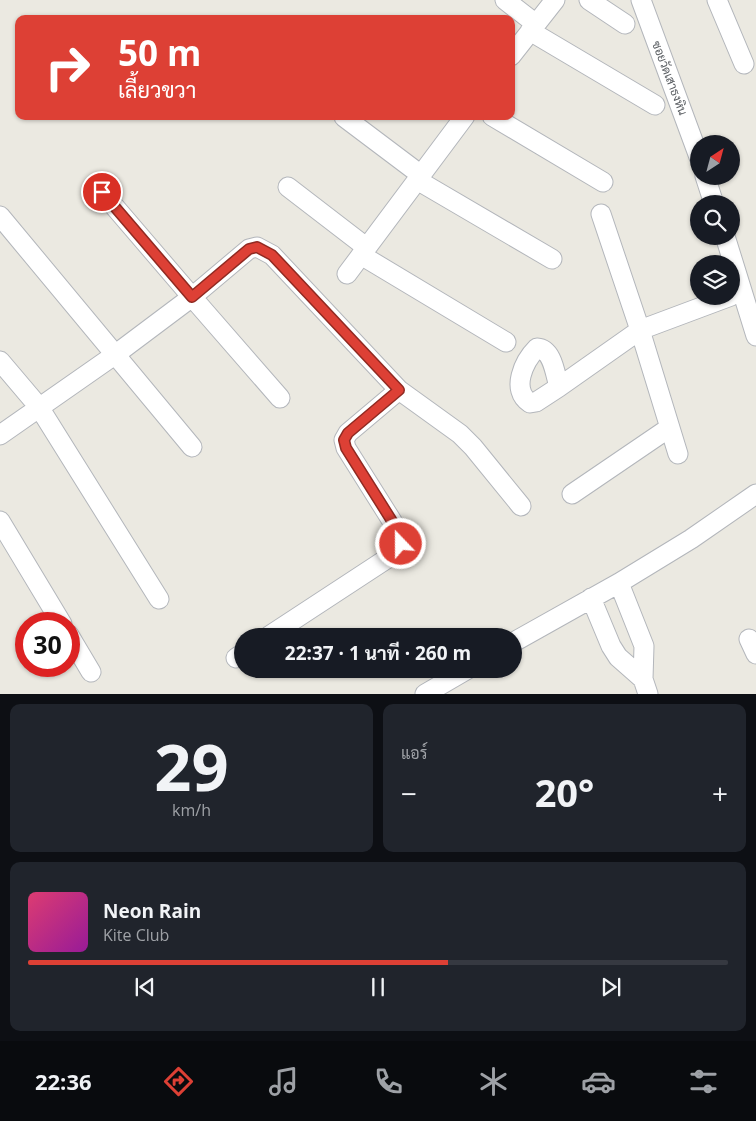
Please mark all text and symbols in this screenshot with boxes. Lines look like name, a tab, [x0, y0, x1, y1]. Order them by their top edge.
text: 50 m	[118, 29, 201, 76]
icon: right	[35, 35, 100, 100]
street label: ซอยวัดเสาธงหิน	[648, 38, 692, 118]
text: เลี้ยวขวา	[118, 74, 196, 104]
north arrow	[690, 135, 740, 185]
map controls	[690, 135, 740, 305]
pin	[81, 171, 123, 213]
icon: arrive	[88, 178, 116, 206]
button: search	[690, 195, 740, 245]
button: layers	[690, 255, 740, 305]
position arrow	[374, 517, 426, 569]
speed limit sign: 30	[15, 612, 80, 677]
text: 22:37 · 1 นาที · 260 m	[285, 640, 471, 666]
text: 29	[154, 722, 229, 810]
text: แอร์	[401, 742, 427, 764]
text: 20°	[535, 766, 594, 818]
text: −	[401, 774, 417, 812]
text: +	[712, 774, 728, 812]
text: km/h	[172, 799, 211, 821]
text: Neon Rain	[103, 898, 201, 924]
text: Kite Club	[103, 924, 169, 946]
icon: previous	[131, 973, 159, 1001]
icon: pause	[364, 973, 392, 1001]
icon: next	[597, 973, 625, 1001]
icon: directions	[161, 1064, 196, 1099]
icon: music	[266, 1064, 301, 1099]
icon: phone	[371, 1064, 406, 1099]
icon: climate	[476, 1064, 511, 1099]
icon: car	[581, 1064, 616, 1099]
icon: filters	[686, 1064, 721, 1099]
text: 22:36	[35, 1066, 92, 1096]

